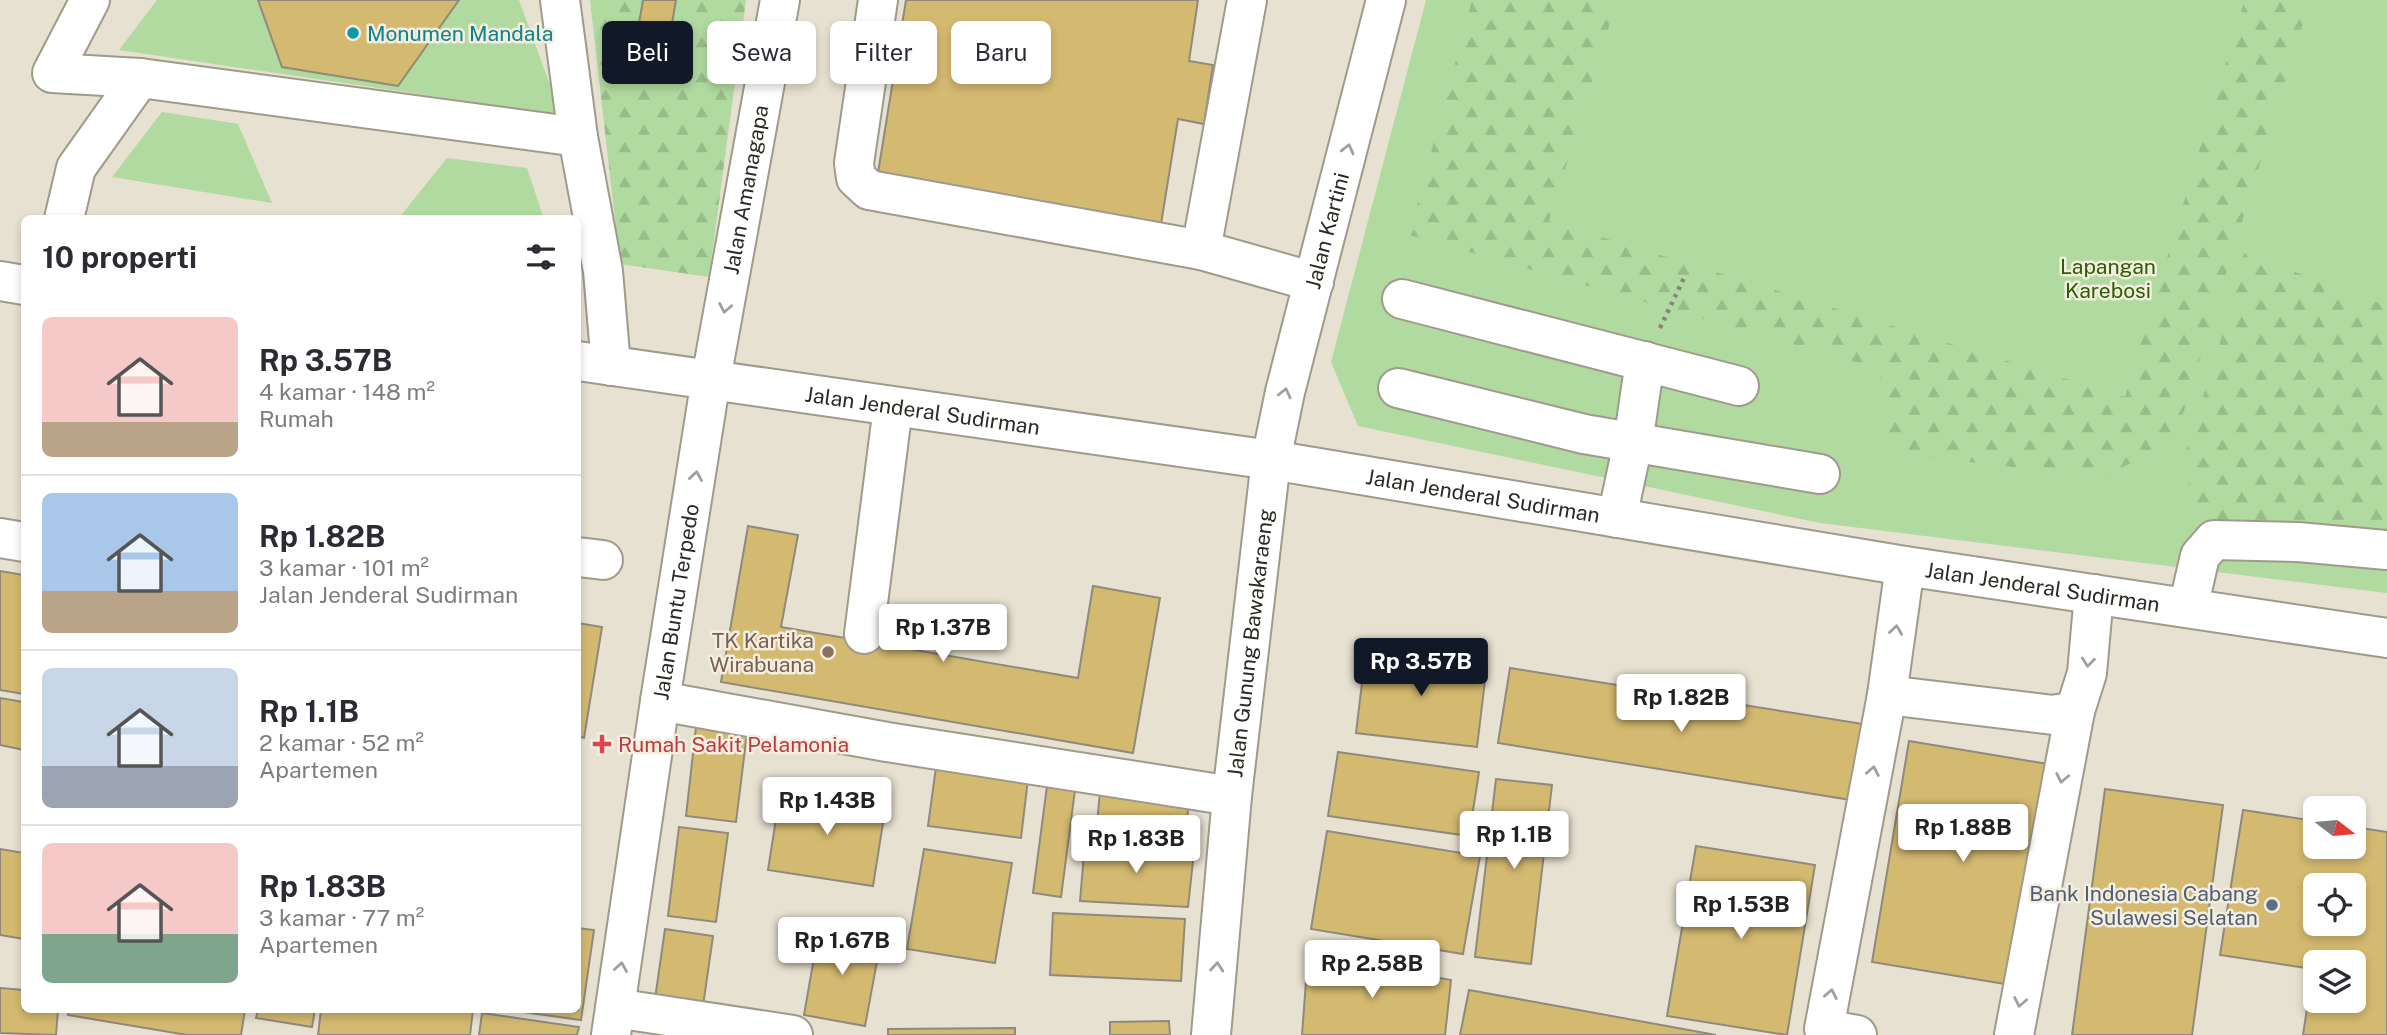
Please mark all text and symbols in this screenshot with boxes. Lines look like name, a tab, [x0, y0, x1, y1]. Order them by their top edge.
place label: Monumen Mandala	[367, 21, 553, 46]
chip: Beli	[602, 21, 693, 84]
chip: Sewa	[707, 21, 816, 84]
chip: Filter	[830, 21, 937, 84]
chip: Baru	[951, 21, 1051, 84]
marker: Monumen Mandala	[345, 25, 361, 41]
street label: Jalan Amanagapa	[718, 103, 773, 276]
one-way arrow	[1340, 143, 1354, 155]
street label: Jalan Kartini	[1300, 170, 1354, 292]
icon: filters	[522, 238, 560, 276]
text: 10 properti	[42, 239, 197, 275]
park label: Lapangan Karebosi	[2060, 254, 2156, 303]
one-way arrow	[718, 302, 733, 314]
text: Rp 3.57B	[259, 342, 392, 378]
icon: home	[98, 345, 182, 429]
text: 4 kamar · 148 m²	[259, 378, 435, 405]
street label: Jalan Jenderal Sudirman	[803, 381, 1042, 439]
one-way arrow	[1277, 387, 1291, 399]
text: Rumah	[259, 405, 334, 432]
street label: Jalan Jenderal Sudirman	[1364, 464, 1602, 527]
one-way arrow	[688, 470, 703, 482]
street label: Jalan Buntu Terpedo	[648, 502, 704, 702]
street label: Jalan Gunung Bawakaraeng	[1222, 507, 1278, 779]
text: Rp 1.82B	[259, 518, 385, 554]
icon: home	[98, 521, 182, 605]
text: 3 kamar · 101 m²	[259, 554, 429, 581]
street label: Jalan Jenderal Sudirman	[1924, 557, 2162, 616]
text: Jalan Jenderal Sudirman	[259, 581, 518, 608]
pin: Rp 1.37B	[871, 604, 1015, 664]
text: Rp 1.37B	[895, 613, 991, 640]
one-way arrow	[1889, 625, 1904, 636]
place label: TK Kartika Wirabuana	[709, 628, 814, 677]
pin: Rp 3.57B	[1349, 638, 1493, 698]
marker: TK Kartika Wirabuana	[820, 644, 836, 660]
text: Rp 3.57B	[1370, 647, 1472, 674]
one-way arrow	[2080, 656, 2095, 668]
pin: Rp 1.82B	[1609, 674, 1753, 734]
text: Rp 1.82B	[1633, 683, 1729, 710]
text: Rp 1.1B	[259, 693, 359, 729]
icon: home	[98, 696, 182, 780]
text: 2 kamar · 52 m²	[259, 729, 424, 756]
place label: Rumah Sakit Pelamonia	[618, 732, 849, 757]
marker: Rumah Sakit Pelamonia	[592, 734, 612, 754]
text: Apartemen	[259, 756, 378, 783]
one-way arrow	[1865, 765, 1880, 777]
one-way arrow	[2056, 772, 2071, 784]
pin: Rp 1.43B	[755, 778, 899, 837]
text: Rp 1.43B	[778, 786, 876, 813]
north arrow	[2303, 796, 2366, 859]
map controls	[2303, 796, 2366, 1013]
pin: Rp 1.88B	[1891, 804, 2035, 864]
pin: Rp 1.1B	[1449, 812, 1579, 871]
text: Rp 1.88B	[1914, 813, 2012, 840]
pin: Rp 1.83B	[1064, 816, 1208, 875]
text: Rp 1.1B	[1476, 820, 1552, 847]
text: Rp 1.83B	[1087, 824, 1185, 851]
text: Rp 1.83B	[259, 868, 386, 904]
icon: home	[98, 871, 182, 955]
button: locate	[2303, 873, 2366, 936]
pin: Rp 1.53B	[1669, 881, 1813, 941]
place label: Bank Indonesia Cabang Sulawesi Selatan	[2029, 881, 2258, 930]
text: Rp 1.53B	[1692, 890, 1790, 917]
marker: Bank Indonesia Cabang Sulawesi Selatan	[2264, 897, 2280, 913]
text: 3 kamar · 77 m²	[259, 904, 424, 931]
pin: Rp 1.67B	[770, 918, 914, 977]
text: Rp 1.67B	[794, 926, 890, 953]
text: Apartemen	[259, 931, 378, 958]
pin: Rp 2.58B	[1300, 940, 1444, 1000]
text: Rp 2.58B	[1321, 949, 1423, 976]
button: layers	[2303, 950, 2366, 1013]
one-way arrow	[1209, 961, 1224, 972]
one-way arrow	[613, 962, 628, 973]
one-way arrow	[1822, 988, 1837, 1000]
one-way arrow	[2013, 996, 2028, 1008]

